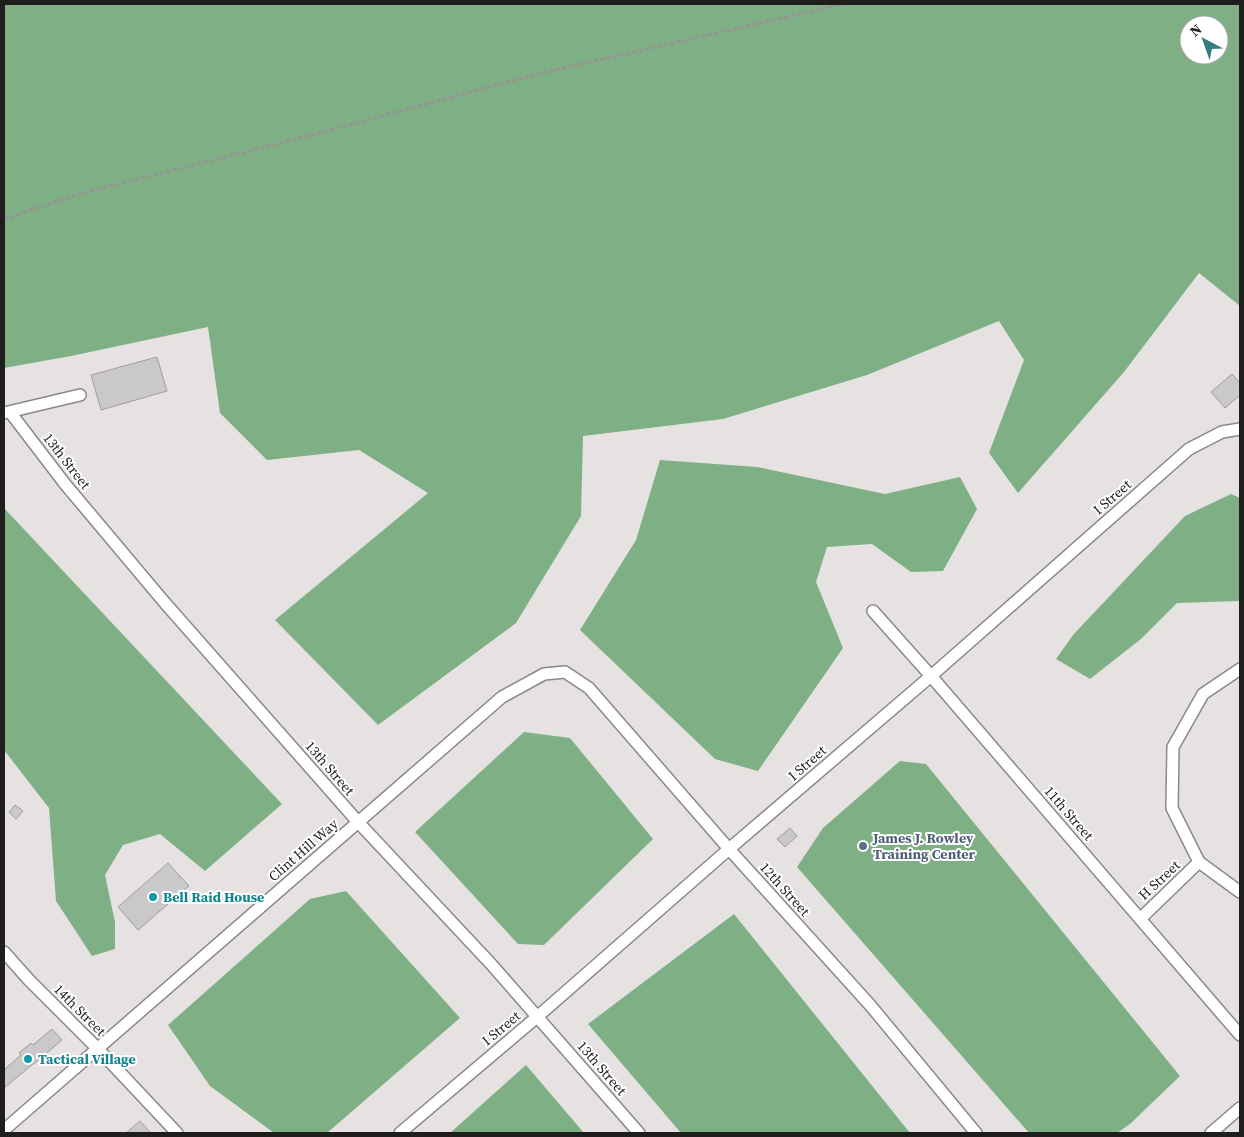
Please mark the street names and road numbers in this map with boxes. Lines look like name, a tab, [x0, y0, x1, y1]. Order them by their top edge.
street label: 13th Street	[39, 429, 96, 494]
street label: I Street	[1089, 475, 1136, 519]
street label: 13th Street	[301, 736, 360, 800]
street label: I Street	[784, 741, 831, 785]
street label: 11th Street	[1040, 781, 1099, 845]
street label: Clint Hill Way	[264, 814, 343, 886]
street label: H Street	[1134, 855, 1185, 905]
street label: 12th Street	[755, 858, 815, 921]
street label: 14th Street	[49, 979, 111, 1041]
street label: I Street	[477, 1006, 525, 1050]
street label: 13th Street	[573, 1036, 632, 1100]

